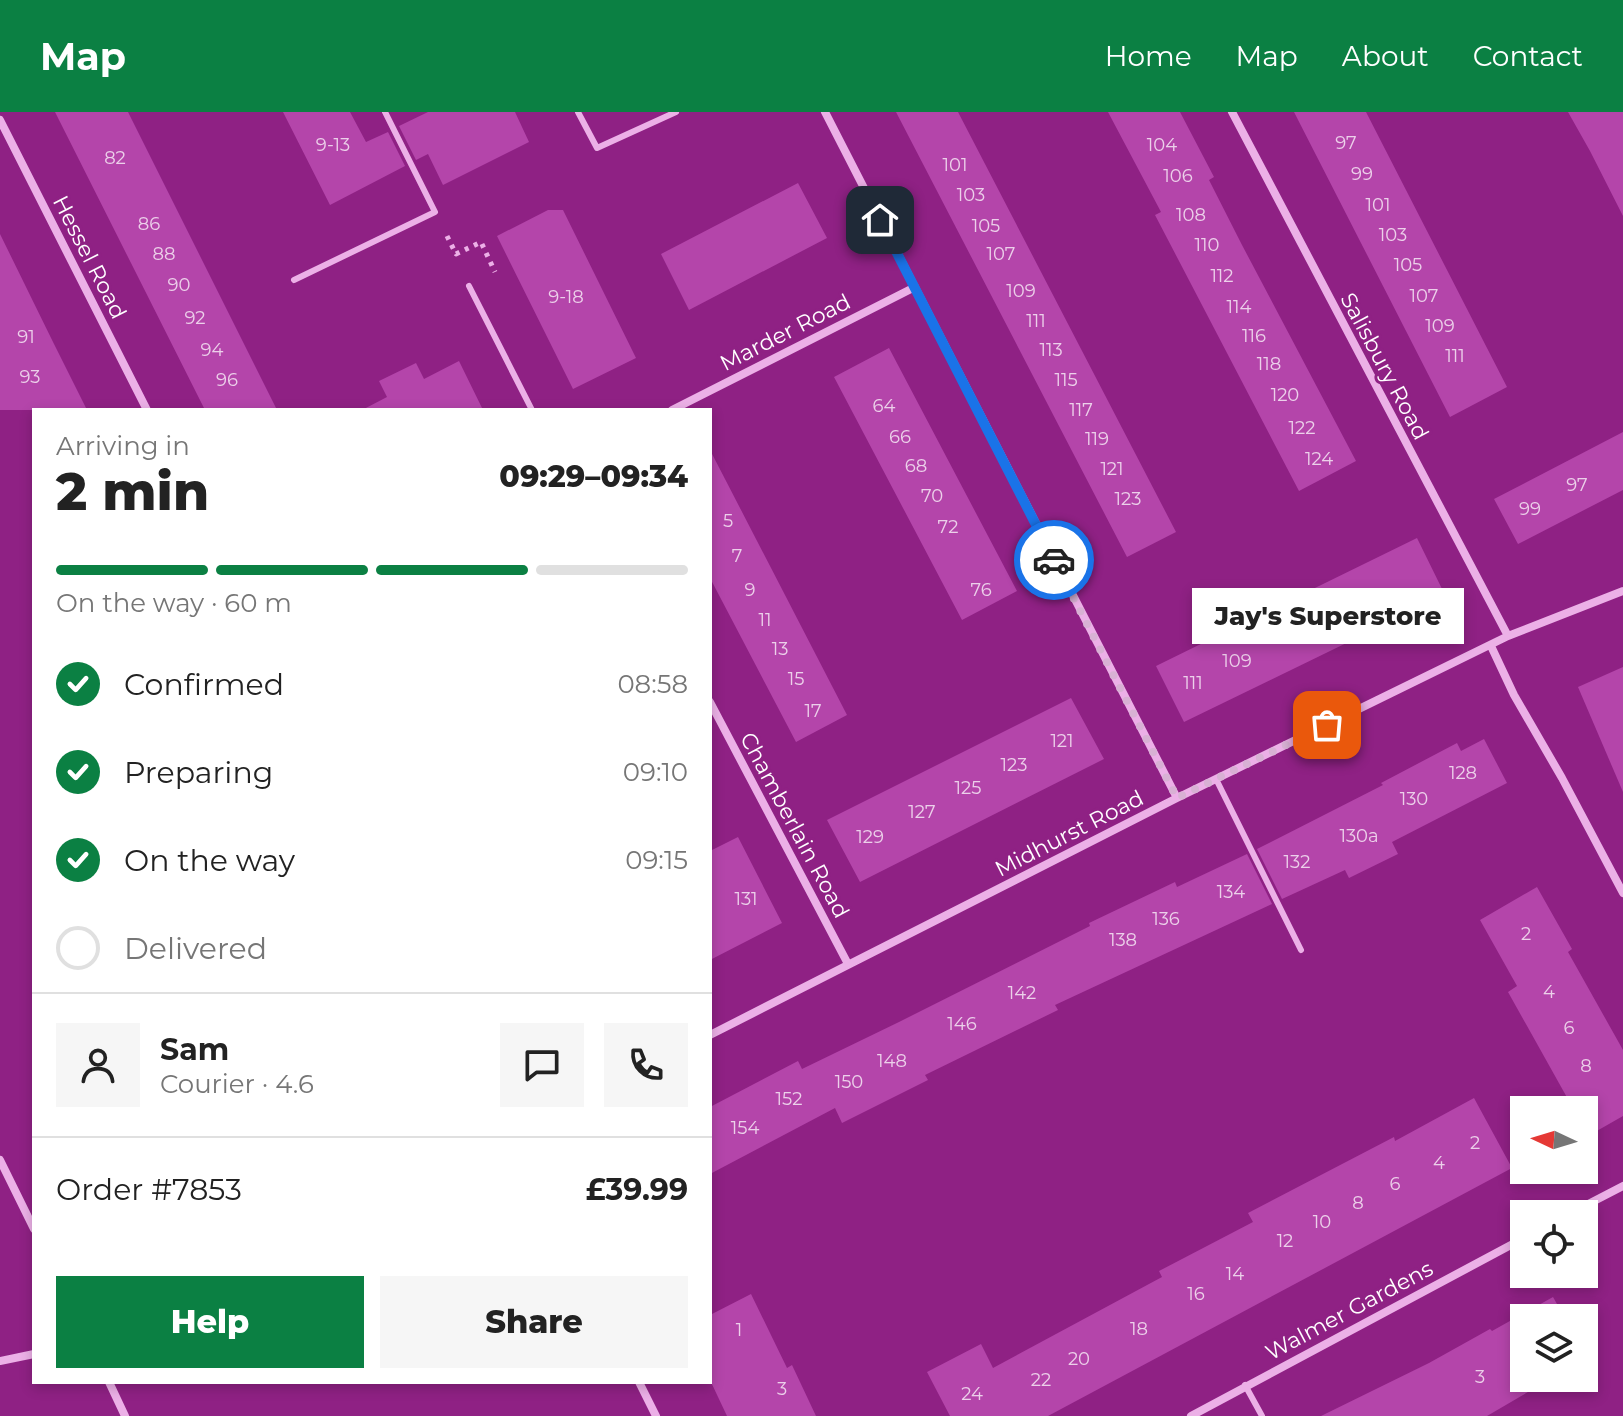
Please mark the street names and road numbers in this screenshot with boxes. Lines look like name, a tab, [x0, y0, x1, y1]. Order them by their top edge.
street label: Hessel Road	[47, 191, 132, 324]
street label: Marder Road	[715, 288, 855, 377]
street label: Salisbury Road	[1334, 288, 1435, 444]
street label: Chamberlain Road	[734, 728, 855, 923]
street label: Midhurst Road	[990, 784, 1148, 883]
street label: Walmer Gardens	[1261, 1255, 1438, 1366]

